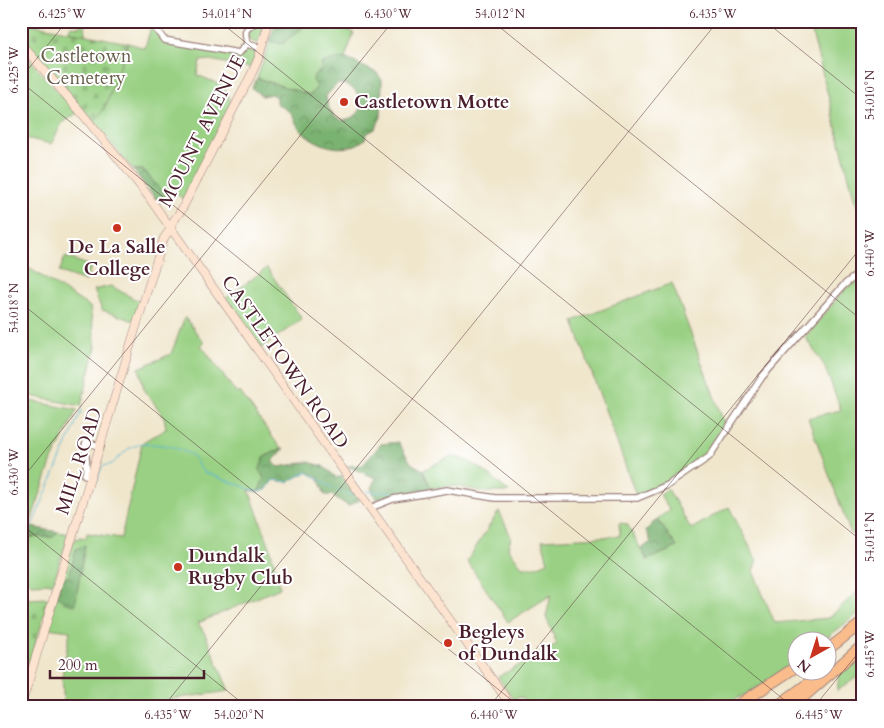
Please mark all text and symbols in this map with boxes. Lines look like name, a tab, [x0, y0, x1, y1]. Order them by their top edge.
text: 6.425°W	[38, 6, 86, 22]
text: 54.014°N	[202, 6, 253, 22]
text: 6.430°W	[364, 6, 412, 22]
text: 54.012°N	[475, 6, 526, 22]
text: 6.435°W	[689, 6, 737, 22]
park label: Castletown Cemetery	[41, 43, 132, 91]
text: 6.425°W	[6, 46, 22, 94]
street label: MOUNT AVENUE	[152, 50, 252, 212]
text: 54.010°N	[862, 69, 878, 120]
place label: Castletown Motte	[354, 89, 509, 115]
marker: Castletown Motte	[338, 96, 350, 108]
marker: De La Salle College	[111, 222, 123, 234]
text: 6.440°W	[862, 229, 878, 277]
place label: De La Salle College	[68, 234, 166, 282]
street label: CASTLETOWN ROAD	[215, 270, 355, 454]
text: 54.018°N	[6, 282, 22, 333]
street label: MILL ROAD	[49, 404, 109, 518]
text: 6.430°W	[6, 448, 22, 496]
text: 54.014°N	[862, 511, 878, 562]
place label: Dundalk Rugby Club	[188, 543, 293, 591]
marker: Dundalk Rugby Club	[172, 561, 184, 573]
place label: Begleys of Dundalk	[458, 619, 558, 667]
north arrow	[786, 630, 836, 680]
text: 6.445°W	[862, 630, 878, 678]
marker: Begleys of Dundalk	[442, 637, 454, 649]
scale bar	[50, 648, 204, 680]
text: 200 m	[58, 655, 98, 675]
text: N	[793, 655, 815, 677]
text: 6.435°W	[144, 707, 192, 723]
text: 54.020°N	[214, 707, 265, 723]
text: 6.440°W	[470, 707, 518, 723]
text: 6.445°W	[795, 707, 843, 723]

